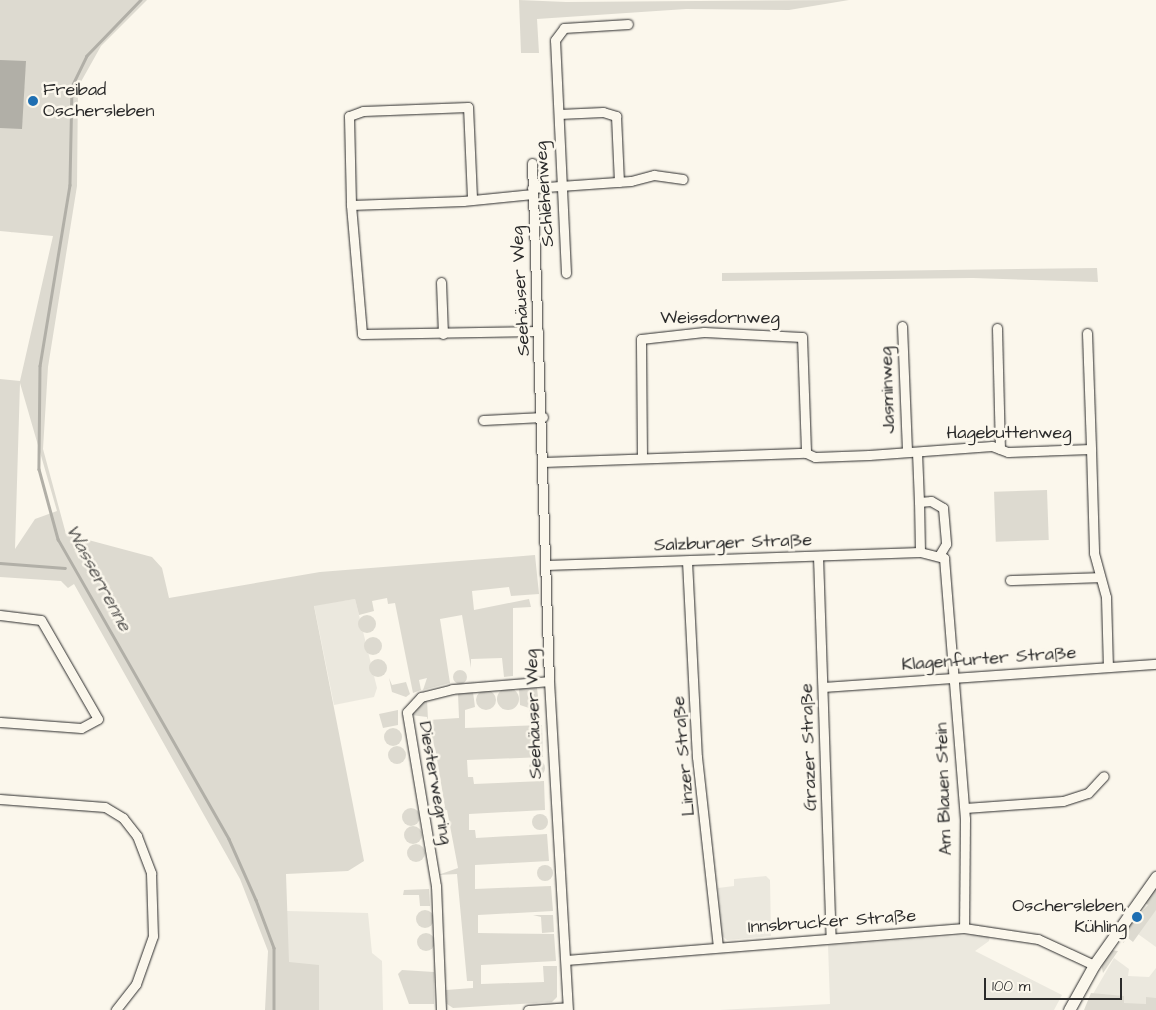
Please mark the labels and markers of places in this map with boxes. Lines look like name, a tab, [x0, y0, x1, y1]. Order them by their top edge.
place label: Freibad Oschersleben	[43, 80, 155, 122]
marker: Freibad Oschersleben	[27, 95, 39, 107]
place label: Oschersleben, Kühling	[1012, 896, 1127, 939]
marker: Oschersleben, Kühling	[1131, 911, 1143, 923]

